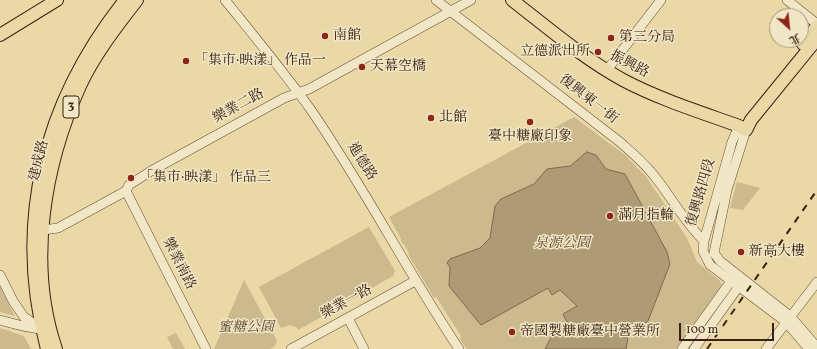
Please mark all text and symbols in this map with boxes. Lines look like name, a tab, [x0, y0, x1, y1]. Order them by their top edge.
north arrow	[769, 8, 809, 48]
place label: 南館	[333, 28, 361, 44]
text: 北	[786, 29, 803, 47]
place label: 第三分局	[619, 30, 675, 46]
marker: 南館	[320, 31, 330, 41]
marker: 第三分局	[606, 33, 616, 43]
place label: 立德派出所	[520, 44, 590, 60]
marker: 立德派出所	[593, 47, 603, 57]
street label: 振興路	[607, 48, 651, 82]
place label: 「集市‧映漾」 作品一	[194, 53, 326, 69]
marker: 「集市‧映漾」 作品一	[181, 56, 191, 66]
place label: 天幕空橋	[370, 59, 426, 75]
marker: 天幕空橋	[357, 62, 367, 72]
street label: 復興東一街	[555, 72, 621, 128]
street label: 樂業二路	[210, 86, 268, 128]
road number: 3	[63, 96, 79, 118]
place label: 北館	[439, 110, 467, 126]
marker: 北館	[426, 113, 436, 123]
marker: 臺中糖廠印象	[525, 117, 535, 127]
place label: 臺中糖廠印象	[488, 129, 572, 145]
street label: 建成路	[27, 139, 53, 183]
street label: 進德路	[343, 140, 379, 184]
street label: 復興路四段	[684, 157, 720, 229]
place label: 「集市‧映漾」 作品三	[139, 170, 271, 186]
marker: 「集市‧映漾」 作品三	[126, 173, 136, 183]
place label: 滿月指輪	[618, 208, 674, 224]
marker: 滿月指輪	[605, 211, 615, 221]
street label: 樂業南路	[158, 235, 198, 293]
park label: 泉源公園	[534, 236, 590, 252]
place label: 新高大樓	[749, 244, 805, 260]
marker: 新高大樓	[736, 247, 746, 257]
street label: 樂業一路	[318, 282, 376, 324]
scale bar	[681, 315, 776, 341]
park label: 蜜糖公園	[218, 320, 274, 336]
text: 100 m	[686, 322, 718, 338]
place label: 帝國製糖廠臺中營業所	[520, 324, 660, 340]
marker: 帝國製糖廠臺中營業所	[507, 327, 517, 337]

